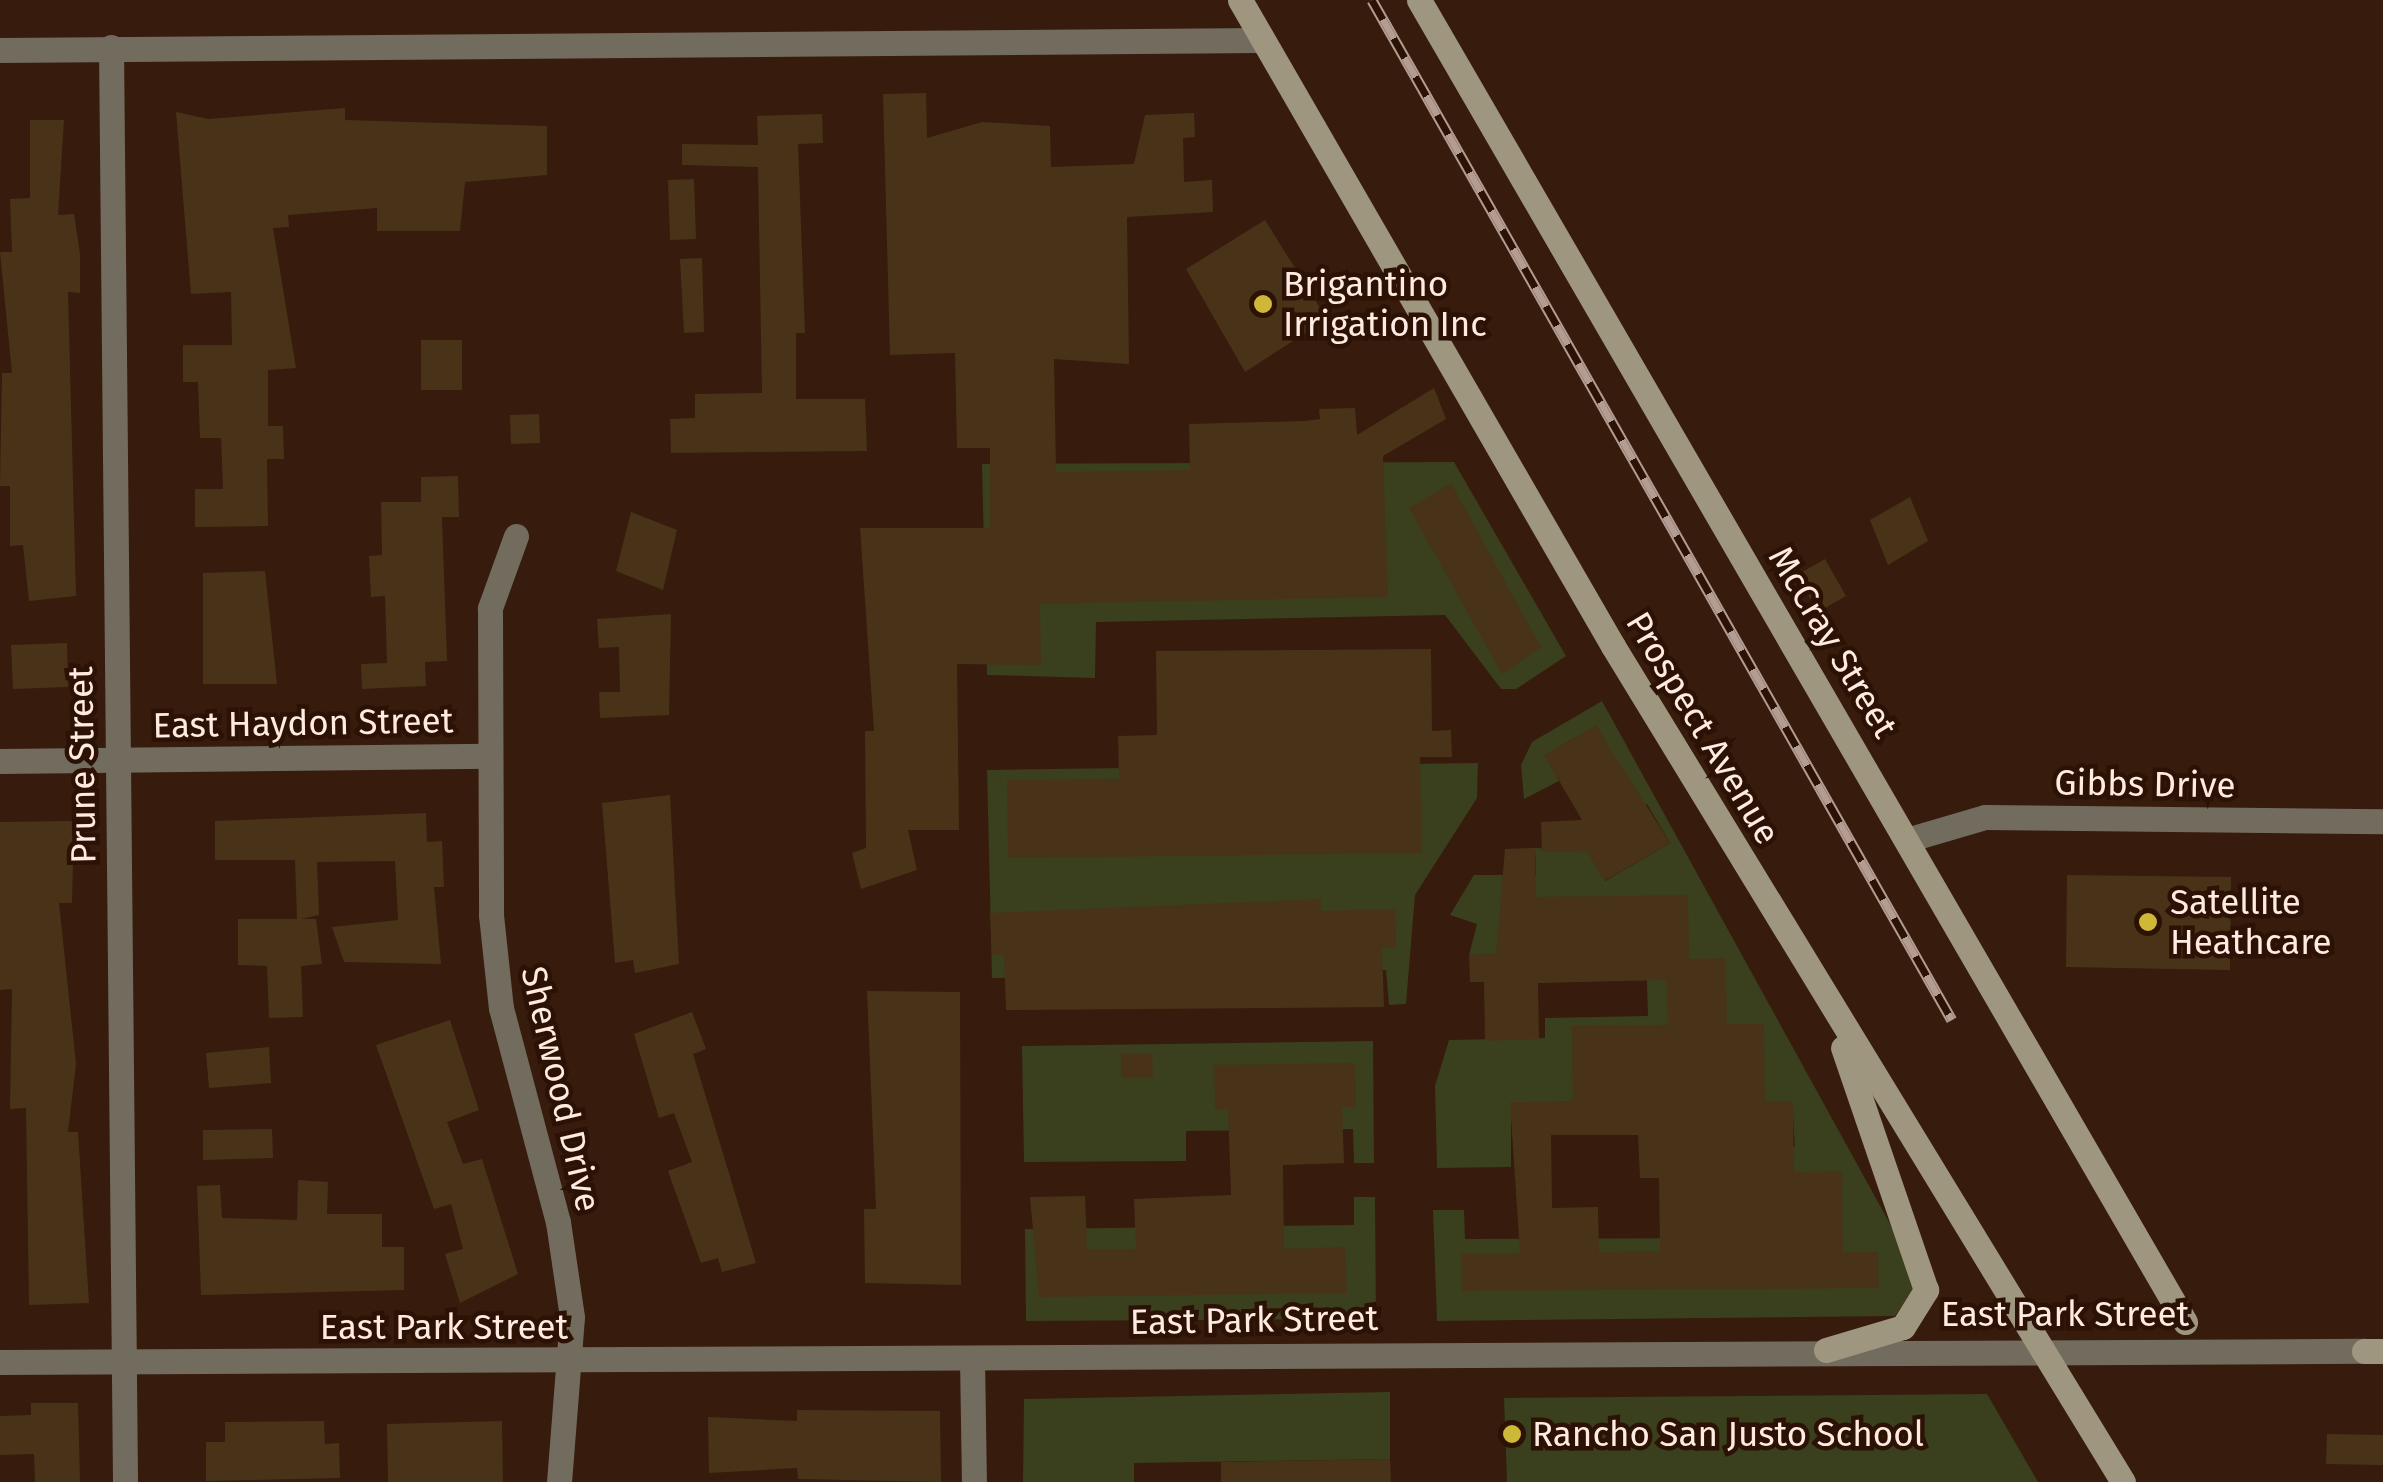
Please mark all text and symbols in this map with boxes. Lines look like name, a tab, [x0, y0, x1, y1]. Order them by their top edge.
place label: Brigantino Irrigation Inc	[1283, 263, 1487, 345]
marker: Brigantino Irrigation Inc	[1252, 293, 1274, 315]
street label: McCray Street	[1760, 539, 1906, 745]
street label: Prospect Avenue	[1617, 604, 1789, 852]
street label: Prune Street	[59, 666, 105, 864]
street label: East Haydon Street	[152, 699, 454, 747]
street label: Gibbs Drive	[2054, 761, 2236, 807]
place label: Satellite Heathcare	[2170, 881, 2332, 963]
marker: Satellite Heathcare	[2135, 909, 2161, 935]
street label: Sherwood Drive	[512, 962, 610, 1216]
street label: East Park Street	[1941, 1293, 2189, 1335]
street label: East Park Street	[1129, 1297, 1379, 1343]
street label: East Park Street	[320, 1306, 568, 1348]
place label: Rancho San Justo School	[1532, 1413, 1924, 1455]
marker: Rancho San Justo School	[1501, 1423, 1523, 1445]

